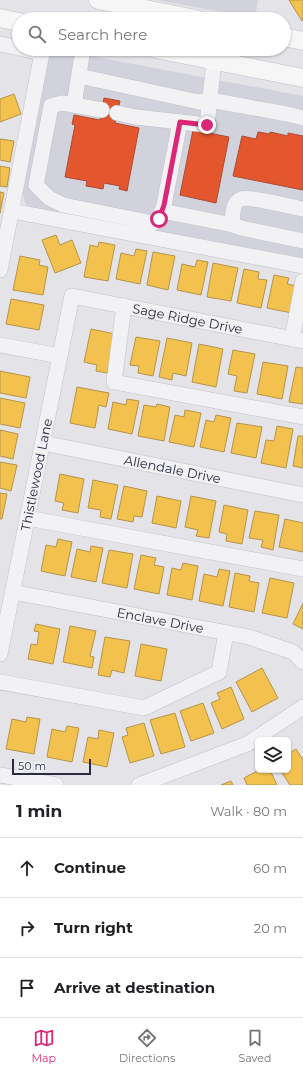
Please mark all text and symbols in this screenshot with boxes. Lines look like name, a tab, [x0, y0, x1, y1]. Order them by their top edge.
search box	[12, 12, 291, 56]
icon: search	[26, 23, 48, 45]
text: Search here	[58, 25, 147, 44]
route end	[198, 116, 216, 134]
route start	[150, 210, 168, 228]
street label: Sage Ridge Drive	[131, 300, 244, 337]
street label: Thistlewood Lane	[17, 417, 55, 532]
street label: Allendale Drive	[123, 451, 222, 486]
street label: Enclave Drive	[116, 604, 205, 636]
map controls	[255, 737, 291, 773]
button: layers	[255, 737, 291, 773]
scale bar	[12, 757, 91, 776]
text: 50 m	[18, 759, 46, 773]
text: 1 min	[16, 801, 62, 821]
text: Walk · 80 m	[210, 803, 287, 819]
icon: ahead	[16, 857, 38, 879]
text: Continue	[54, 858, 126, 877]
text: 60 m	[253, 860, 287, 876]
icon: right	[16, 917, 38, 939]
text: Turn right	[54, 918, 133, 937]
text: 20 m	[254, 920, 287, 936]
icon: arrive	[16, 977, 38, 999]
text: Arrive at destination	[54, 978, 215, 997]
tab: Map	[32, 1027, 56, 1065]
tab: Directions	[119, 1027, 175, 1065]
tab: Saved	[238, 1027, 271, 1065]

